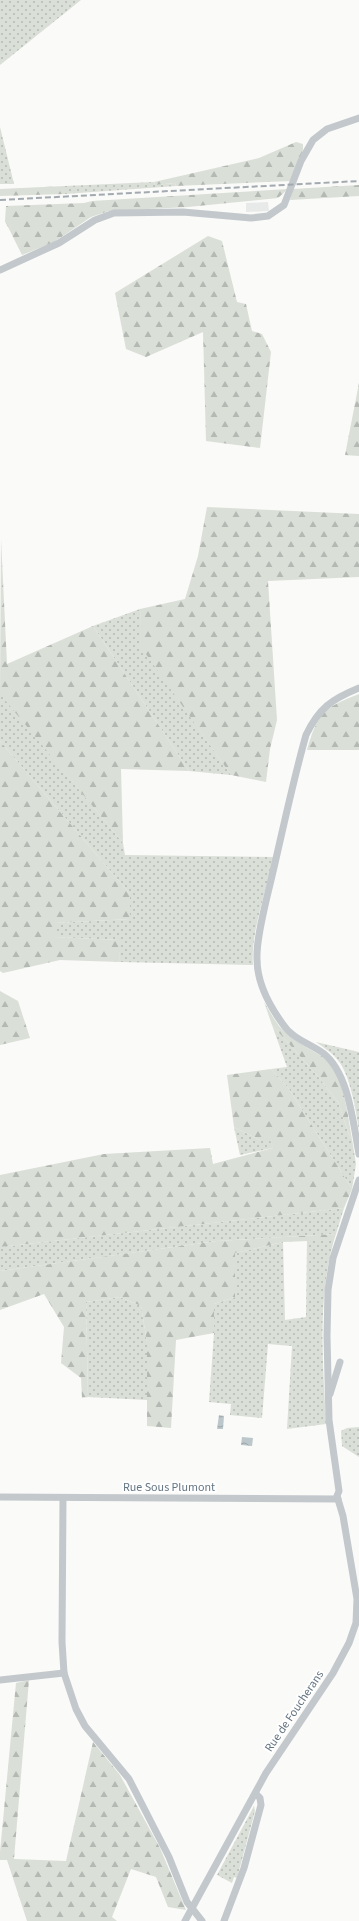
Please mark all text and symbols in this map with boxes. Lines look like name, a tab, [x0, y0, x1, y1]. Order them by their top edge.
street label: Rue Sous Plumont	[123, 1479, 215, 1496]
street label: Rue de Foucherans	[261, 1667, 328, 1755]

